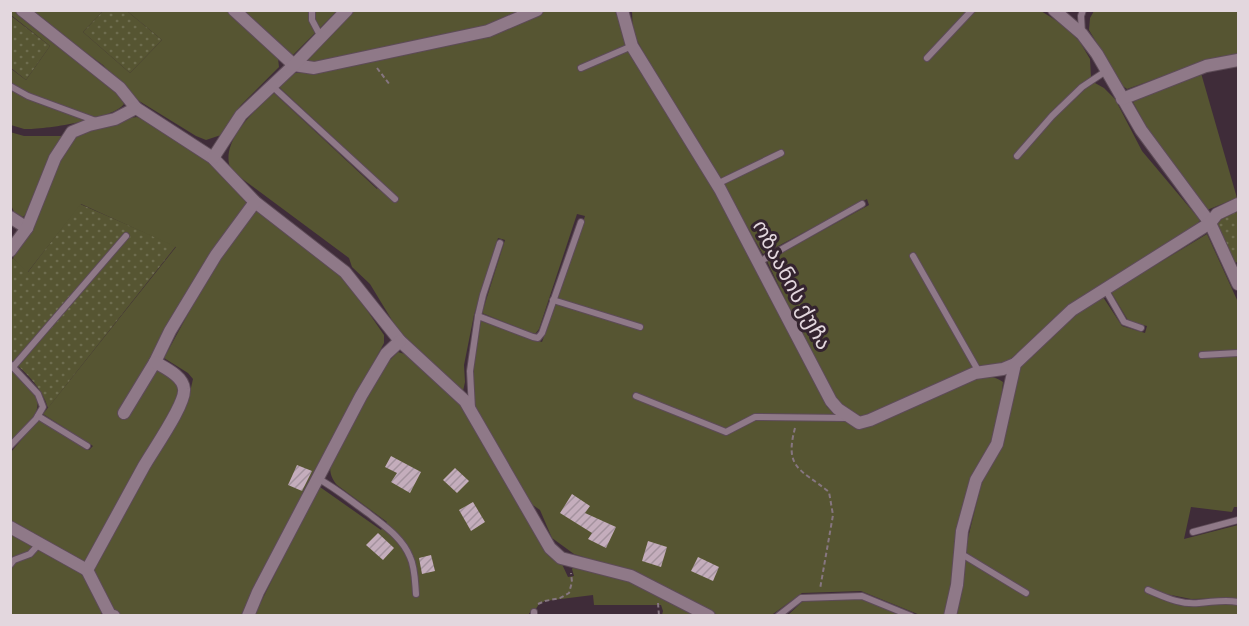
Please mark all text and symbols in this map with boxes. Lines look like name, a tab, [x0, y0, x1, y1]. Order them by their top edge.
street label: ოზაანის ქუჩა	[748, 215, 838, 354]

